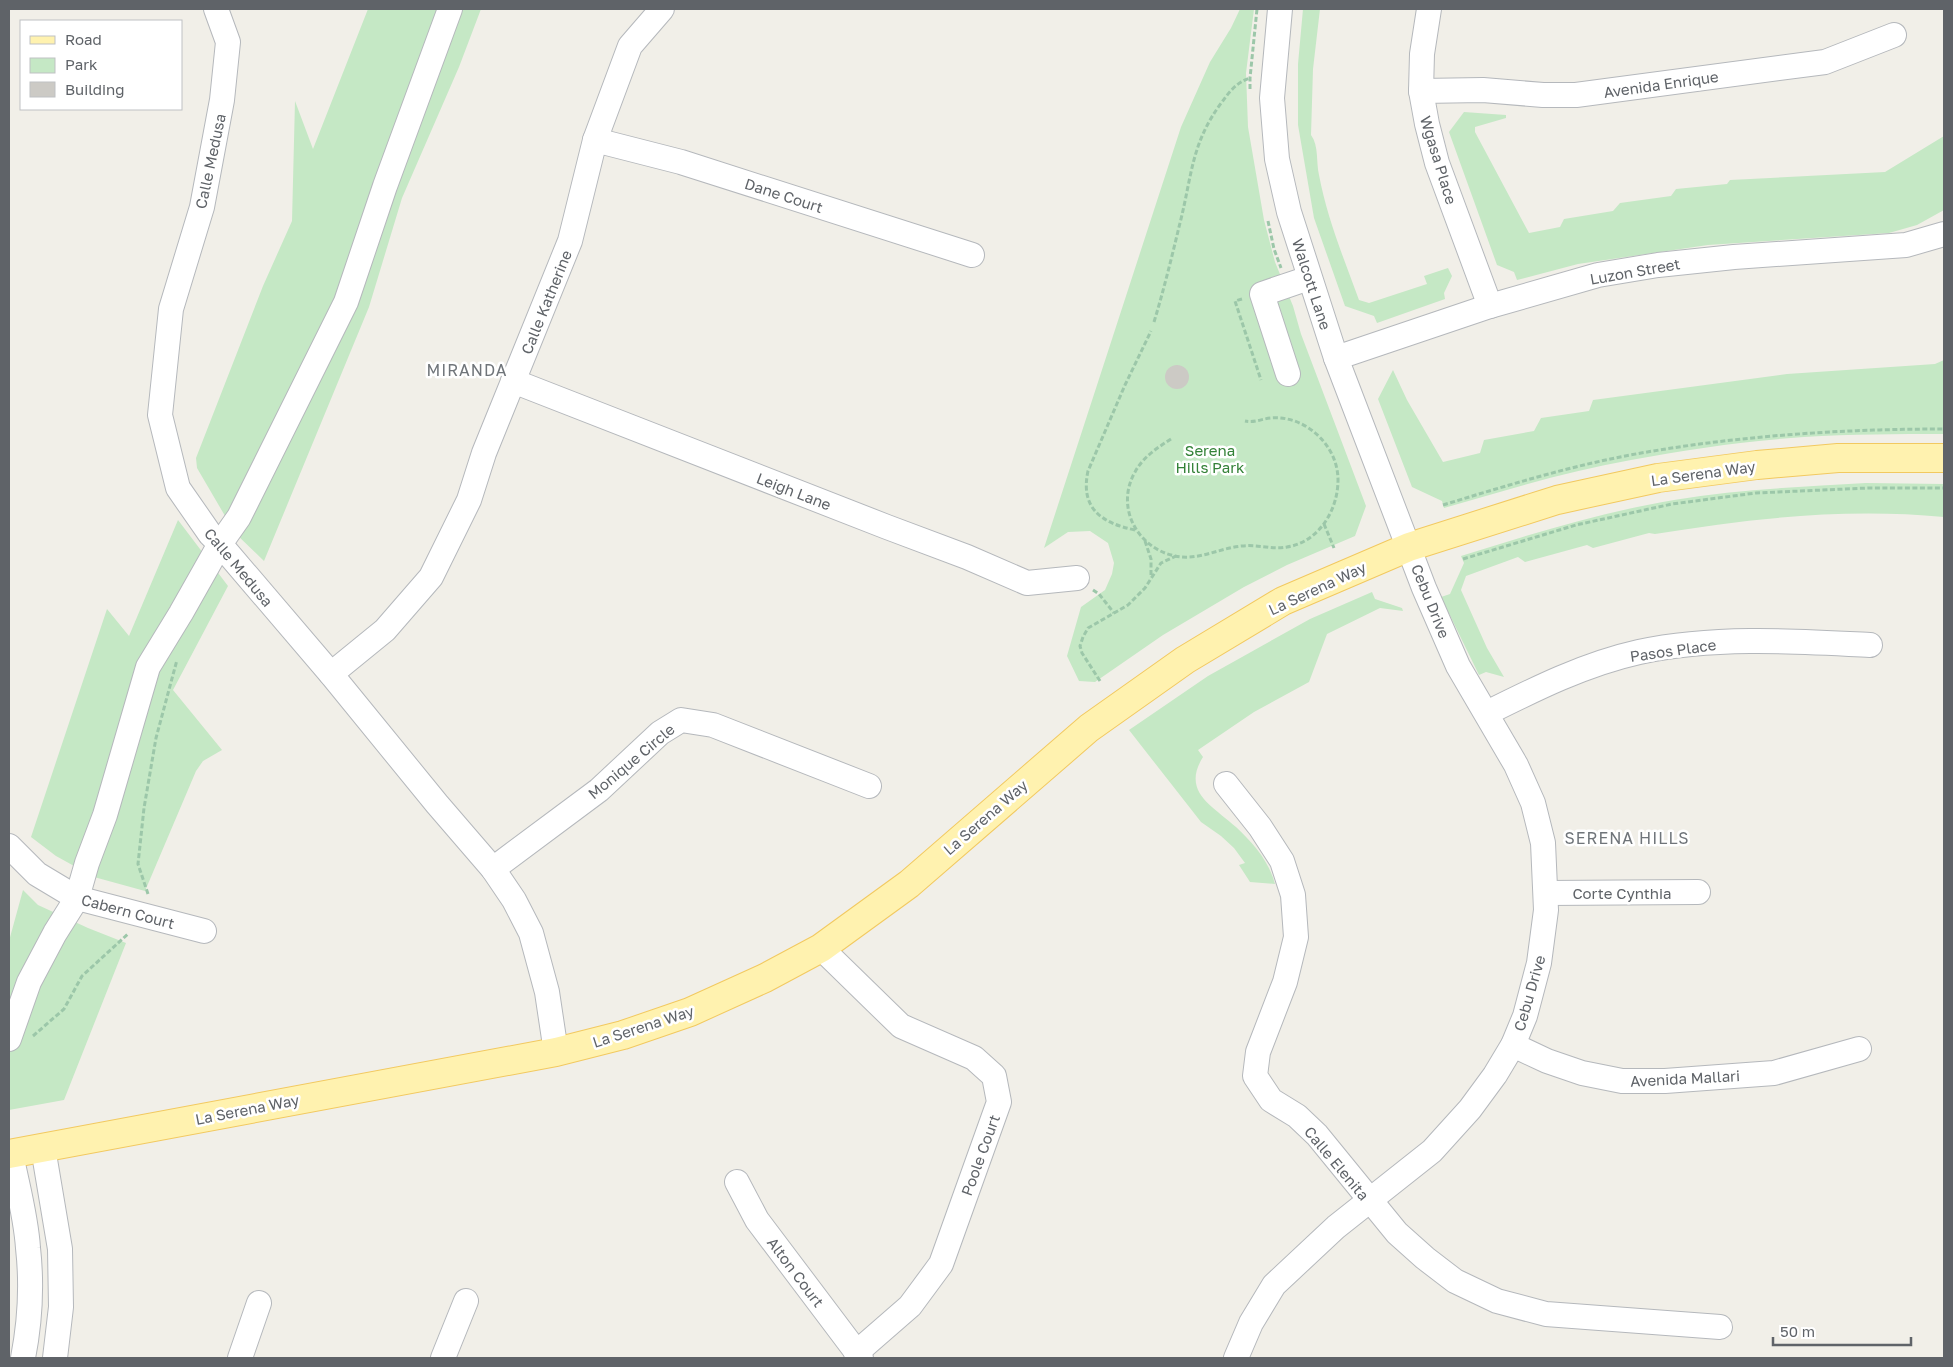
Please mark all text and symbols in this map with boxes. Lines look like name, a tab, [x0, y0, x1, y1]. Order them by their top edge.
legend	[20, 20, 182, 110]
text: Road	[65, 30, 102, 48]
text: Park	[65, 55, 98, 73]
street label: Avenida Enrique	[1602, 67, 1720, 101]
text: Building	[65, 80, 125, 98]
street label: Calle Medusa	[191, 112, 229, 210]
street label: Wgasa Place	[1417, 114, 1461, 207]
street label: Dane Court	[743, 174, 825, 216]
street label: Walcott Lane	[1289, 236, 1335, 332]
street label: Calle Katherine	[517, 247, 575, 357]
street label: Luzon Street	[1588, 254, 1682, 288]
district label: MIRANDA	[426, 360, 508, 380]
park label: Serena Hills Park	[1175, 441, 1245, 476]
street label: La Serena Way	[1650, 457, 1757, 489]
street label: Leigh Lane	[754, 469, 834, 514]
street label: Calle Medusa	[201, 524, 277, 610]
street label: La Serena Way	[1265, 557, 1369, 618]
street label: Cebu Drive	[1408, 561, 1454, 641]
street label: Pasos Place	[1629, 635, 1718, 665]
street label: Monique Circle	[584, 719, 678, 802]
street label: La Serena Way	[939, 775, 1031, 858]
district label: SERENA HILLS	[1565, 828, 1689, 848]
street label: Corte Cynthia	[1572, 884, 1672, 902]
street label: Cabern Court	[79, 890, 177, 932]
street label: Cebu Drive	[1510, 953, 1548, 1033]
street label: La Serena Way	[590, 1001, 696, 1051]
street label: Avenida Mallari	[1630, 1066, 1740, 1090]
street label: La Serena Way	[194, 1090, 301, 1128]
street label: Poole Court	[957, 1112, 1003, 1198]
street label: Calle Elenita	[1301, 1122, 1373, 1204]
street label: Alton Court	[764, 1234, 828, 1310]
scale bar	[1773, 1314, 1910, 1346]
text: 50 m	[1780, 1322, 1815, 1340]

